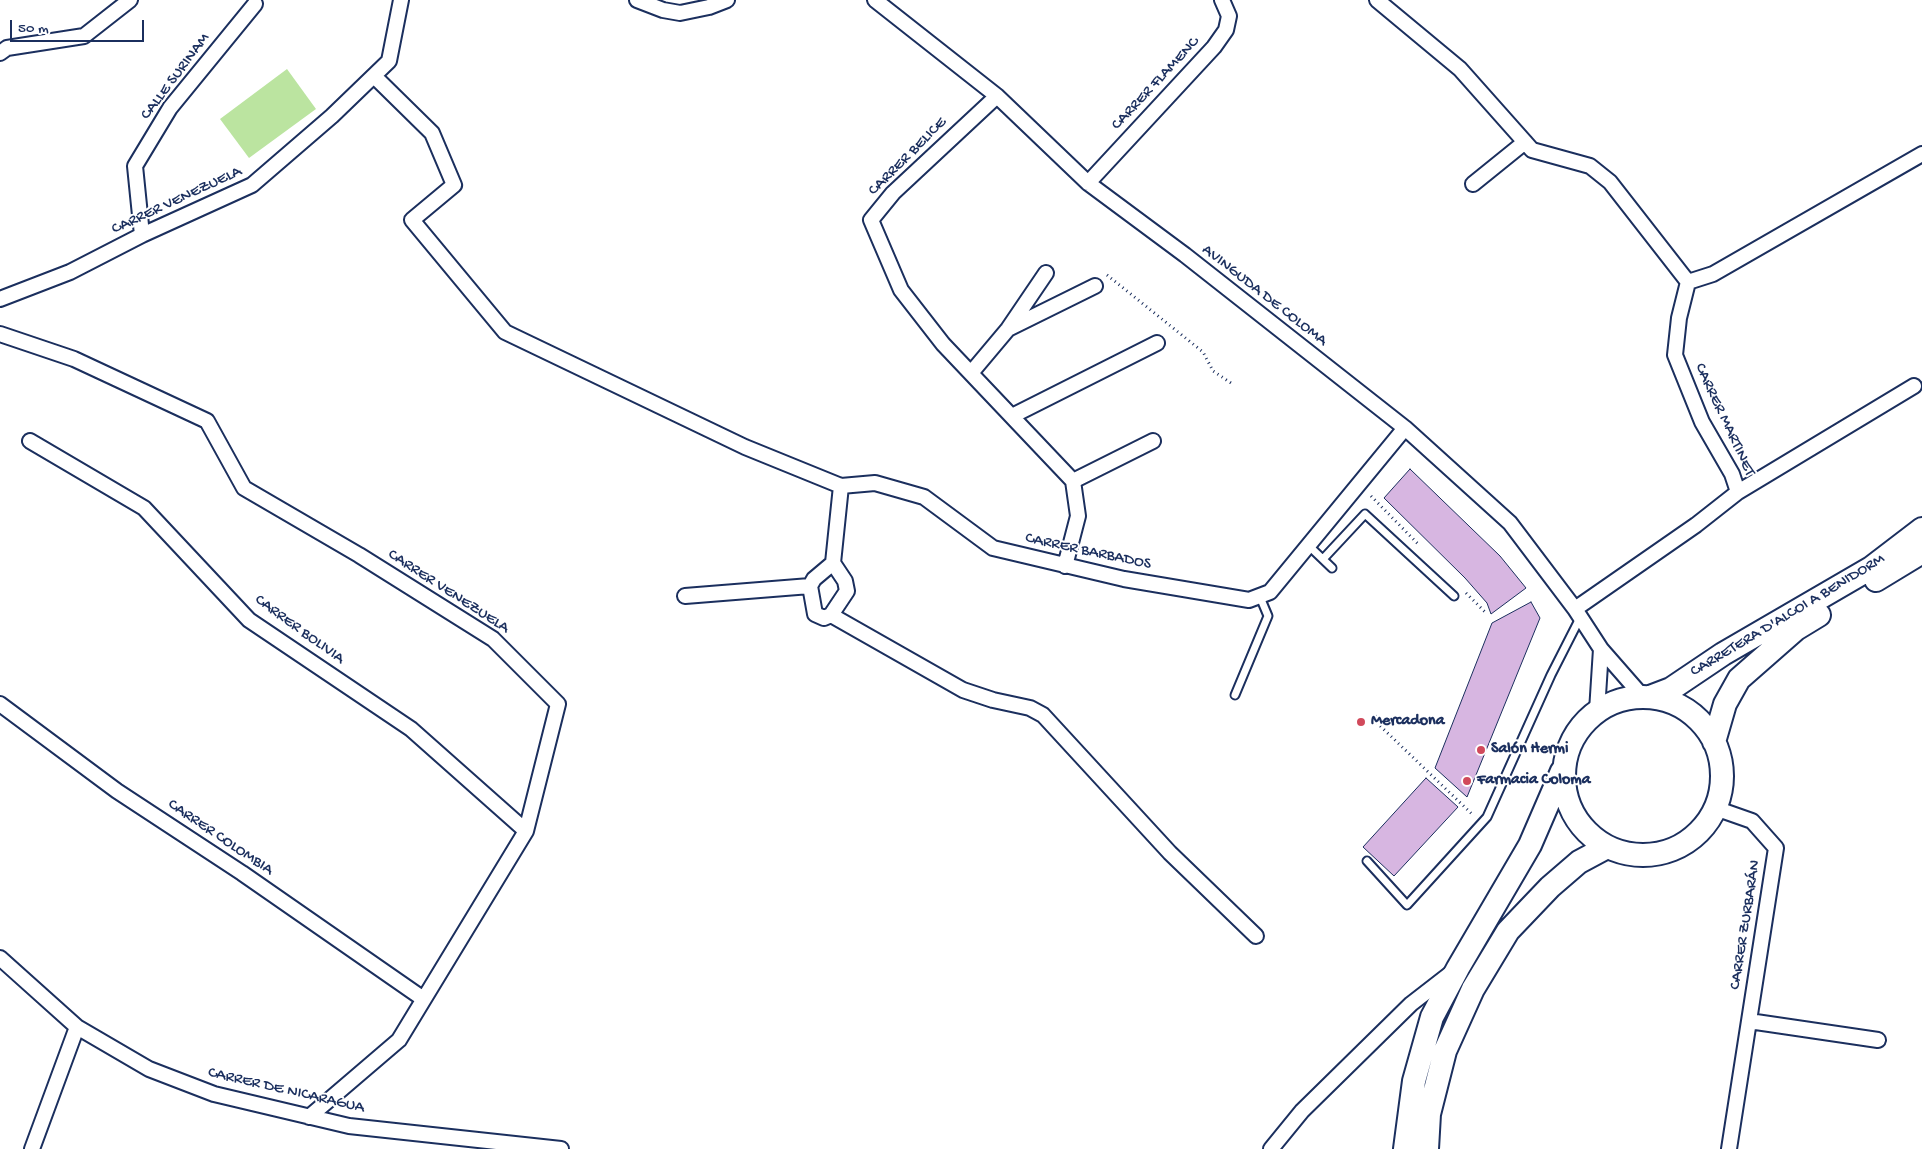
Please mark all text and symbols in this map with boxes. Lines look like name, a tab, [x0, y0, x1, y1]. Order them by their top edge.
scale bar	[12, 10, 146, 42]
text: 50 m	[18, 20, 49, 38]
street label: CALLE SURINAM	[137, 30, 215, 124]
street label: CARRER FLAMENC	[1108, 33, 1204, 135]
street label: CARRER BELICE	[865, 114, 951, 200]
street label: CARRER VENEZUELA	[109, 162, 245, 240]
street label: AVINGUDA DE COLOMA	[1197, 241, 1331, 351]
street label: CARRER MARTINET	[1689, 360, 1759, 480]
street label: CARRER BARBADOS	[1023, 529, 1153, 575]
street label: CARRER VENEZUELA	[384, 546, 512, 638]
street label: CARRETERA D'ALCOI A BENIDORM	[1687, 550, 1889, 682]
street label: CARRER BOLIVIA	[250, 591, 348, 669]
place label: Mercadona	[1371, 712, 1445, 732]
marker: Mercadona	[1355, 716, 1367, 728]
place label: Salón Hermi	[1491, 740, 1568, 760]
marker: Salón Hermi	[1475, 744, 1487, 756]
place label: Farmacia Coloma	[1477, 771, 1591, 791]
marker: Farmacia Coloma	[1461, 775, 1473, 787]
street label: CARRER COLOMBIA	[163, 796, 277, 880]
street label: CARRER ZURBARÁN	[1726, 859, 1766, 991]
street label: CARRER DE NICARAGUA	[206, 1064, 366, 1118]

